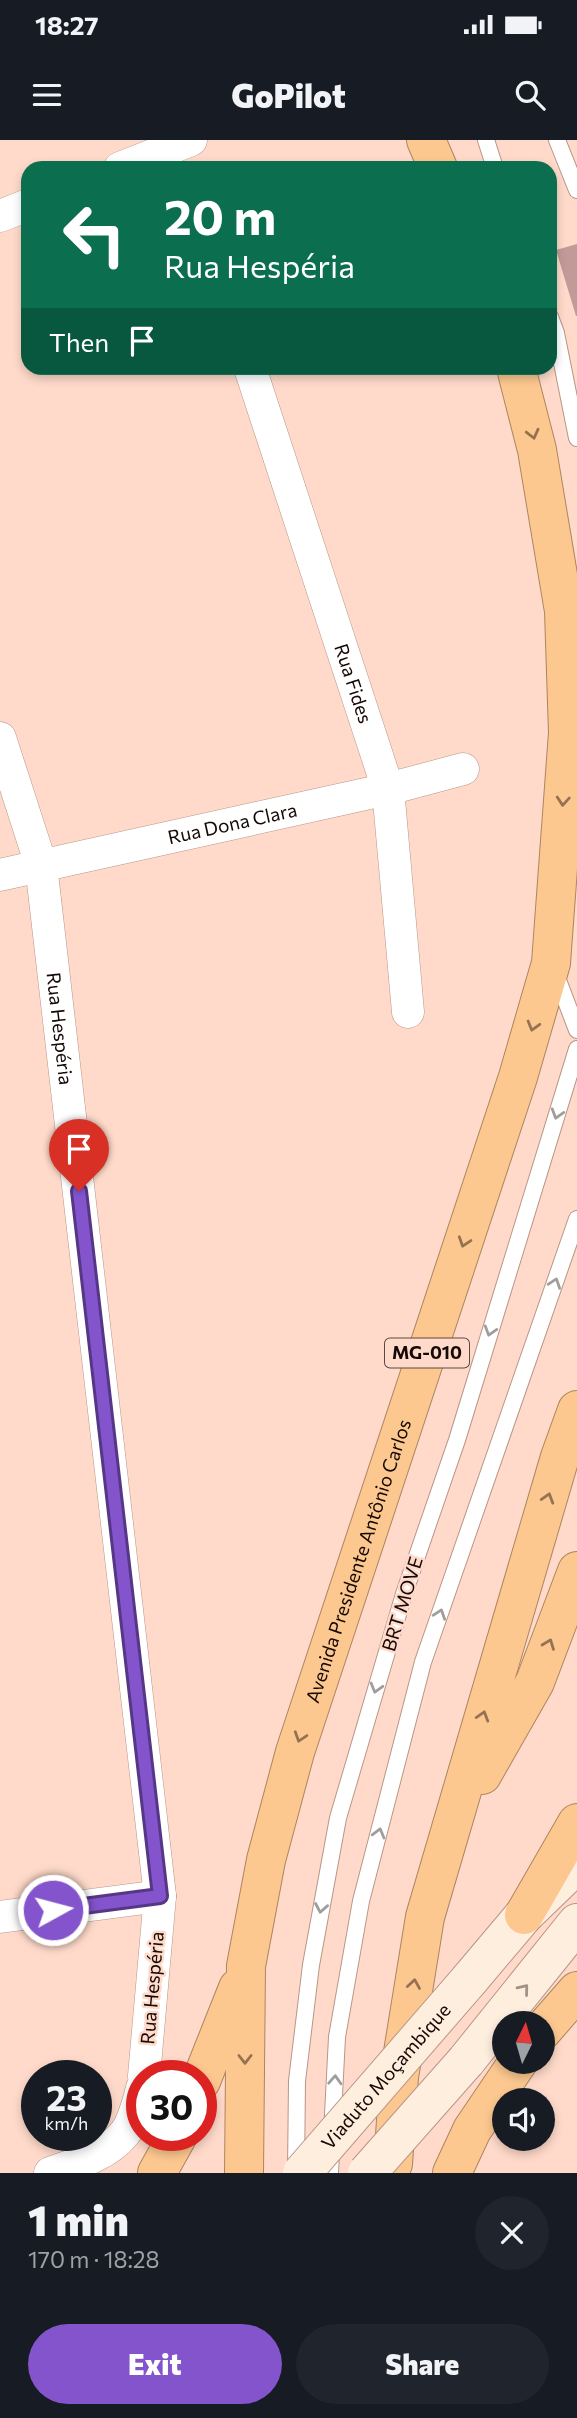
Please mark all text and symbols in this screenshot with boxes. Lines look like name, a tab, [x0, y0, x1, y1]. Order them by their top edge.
text: 18:27	[35, 9, 99, 40]
text: GoPilot	[231, 75, 346, 115]
icon: menu	[28, 76, 66, 114]
icon: search	[511, 76, 549, 114]
text: 20 m	[164, 185, 276, 245]
icon: left	[49, 189, 140, 280]
text: Rua Hespéria	[164, 245, 355, 285]
icon: arrive	[123, 322, 161, 360]
text: Then	[49, 326, 109, 357]
one-way arrow	[525, 428, 539, 440]
street label: Rua Fides	[330, 641, 378, 726]
one-way arrow	[556, 796, 571, 807]
street label: Rua Dona Clara	[165, 798, 299, 848]
street label: Rua Hespéria	[42, 971, 78, 1086]
one-way arrow	[527, 1019, 541, 1031]
one-way arrow	[550, 1107, 565, 1119]
pin	[49, 1119, 109, 1191]
icon: arrive	[60, 1130, 98, 1168]
one-way arrow	[458, 1236, 472, 1248]
one-way arrow	[547, 1278, 562, 1290]
one-way arrow	[484, 1325, 499, 1337]
road number: MG-010	[385, 1338, 469, 1368]
street label: Avenida Presidente Antônio Carlos	[300, 1416, 415, 1705]
one-way arrow	[540, 1493, 555, 1505]
street label: BRT MOVE	[376, 1554, 427, 1654]
one-way arrow	[432, 1608, 446, 1620]
one-way arrow	[541, 1639, 555, 1651]
one-way arrow	[370, 1682, 385, 1694]
one-way arrow	[475, 1711, 490, 1723]
one-way arrow	[294, 1731, 308, 1743]
one-way arrow	[371, 1827, 385, 1839]
position arrow	[16, 1873, 90, 1947]
one-way arrow	[315, 1902, 330, 1914]
street label: Rua Hespéria	[135, 1930, 168, 2045]
one-way arrow	[406, 1978, 421, 1990]
one-way arrow	[516, 1984, 528, 1997]
street label: Viaduto Moçambique	[316, 1998, 455, 2154]
north arrow	[492, 2011, 555, 2074]
map controls	[492, 2011, 555, 2151]
one-way arrow	[237, 2054, 253, 2064]
speed limit sign: 30	[126, 2060, 217, 2151]
text: 23	[46, 2075, 87, 2118]
one-way arrow	[328, 2075, 343, 2086]
button: sound	[492, 2088, 555, 2151]
text: km/h	[45, 2112, 88, 2134]
text: 1 min	[28, 2193, 129, 2245]
button: close	[475, 2196, 549, 2270]
text: 170 m · 18:28	[28, 2245, 160, 2273]
button: Exit	[28, 2324, 282, 2404]
button: Share	[296, 2324, 549, 2404]

